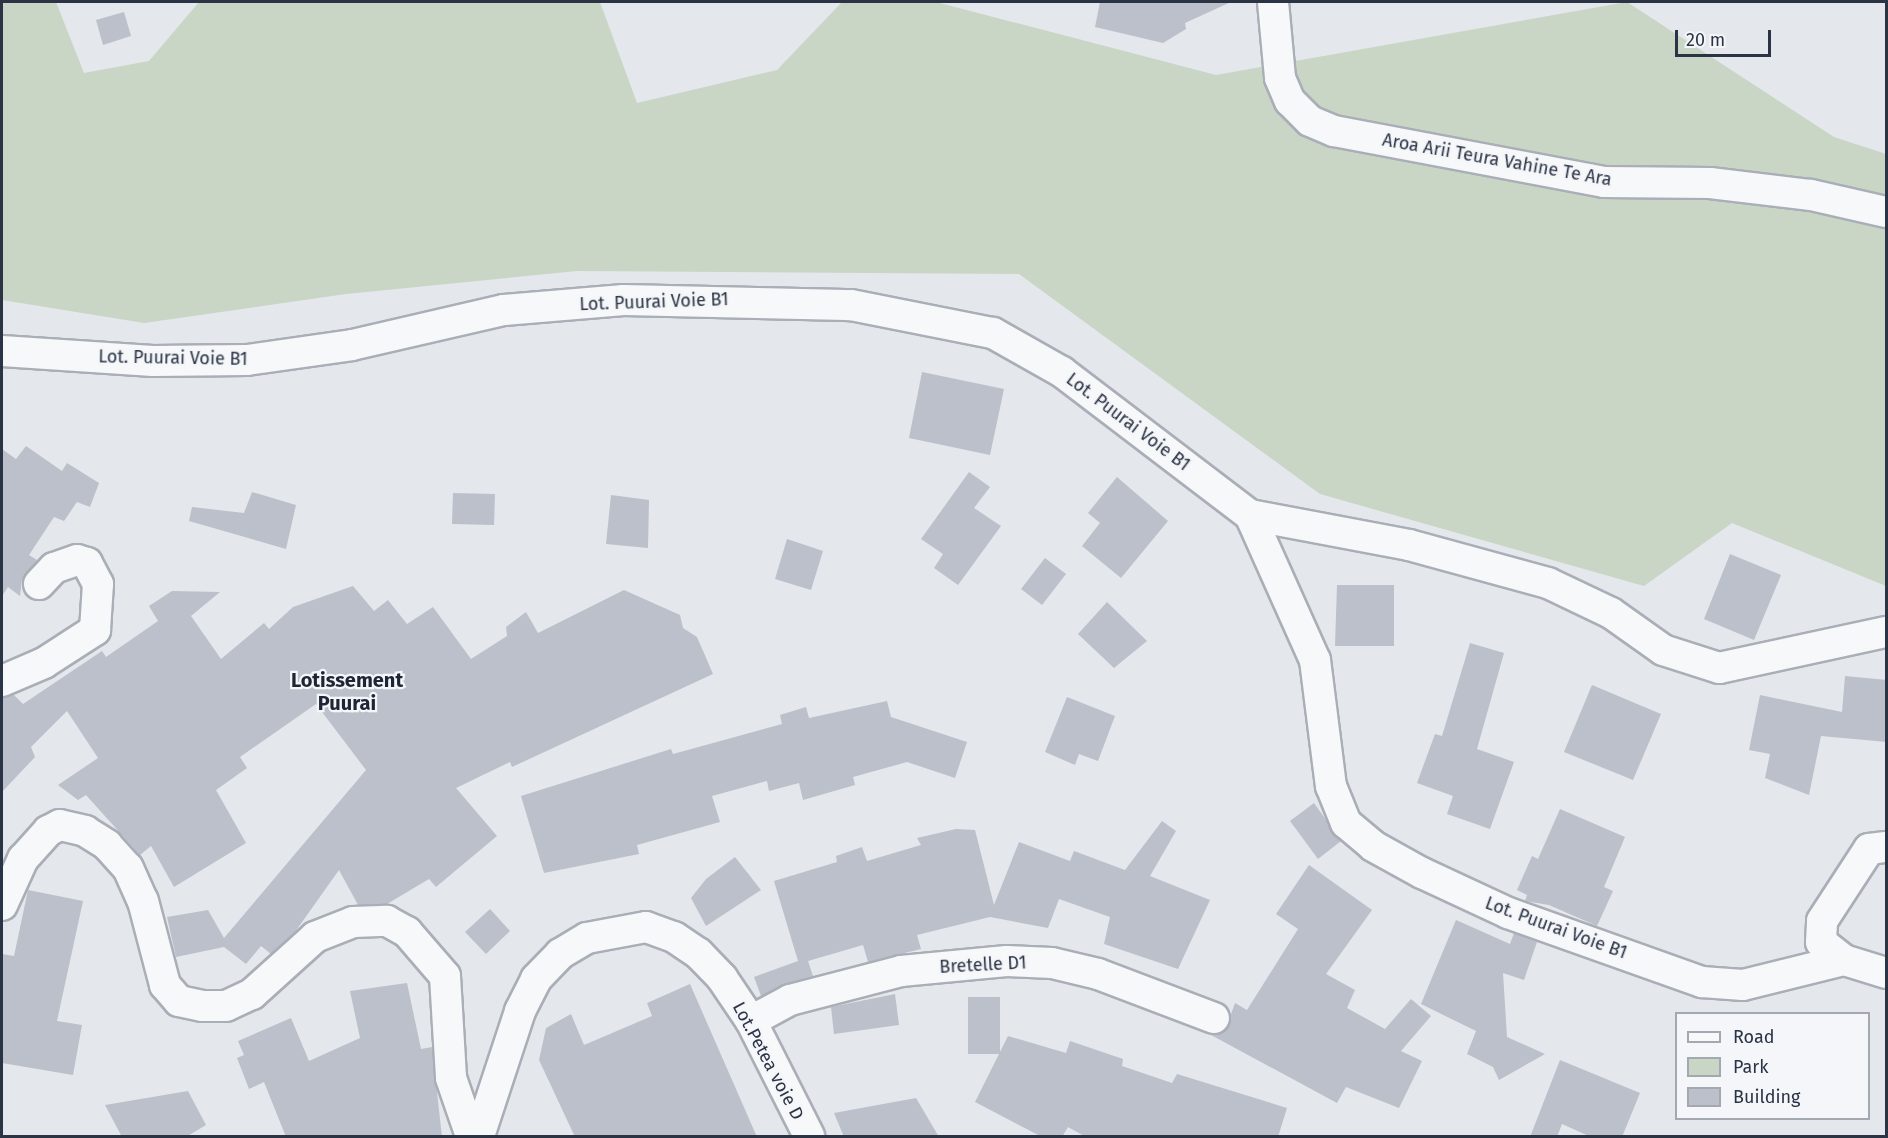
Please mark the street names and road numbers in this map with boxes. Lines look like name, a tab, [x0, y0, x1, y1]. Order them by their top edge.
street label: Aroa Arii Teura Vahine Te Ara	[1381, 129, 1613, 191]
street label: Lot. Puurai Voie B1	[579, 289, 729, 315]
street label: Lot. Puurai Voie B1	[98, 346, 248, 370]
street label: Lot. Puurai Voie B1	[1062, 368, 1194, 476]
street label: Lot. Puurai Voie B1	[1482, 892, 1630, 964]
street label: Bretelle D1	[939, 952, 1027, 978]
street label: Lot.Petea voie D	[728, 998, 808, 1124]

